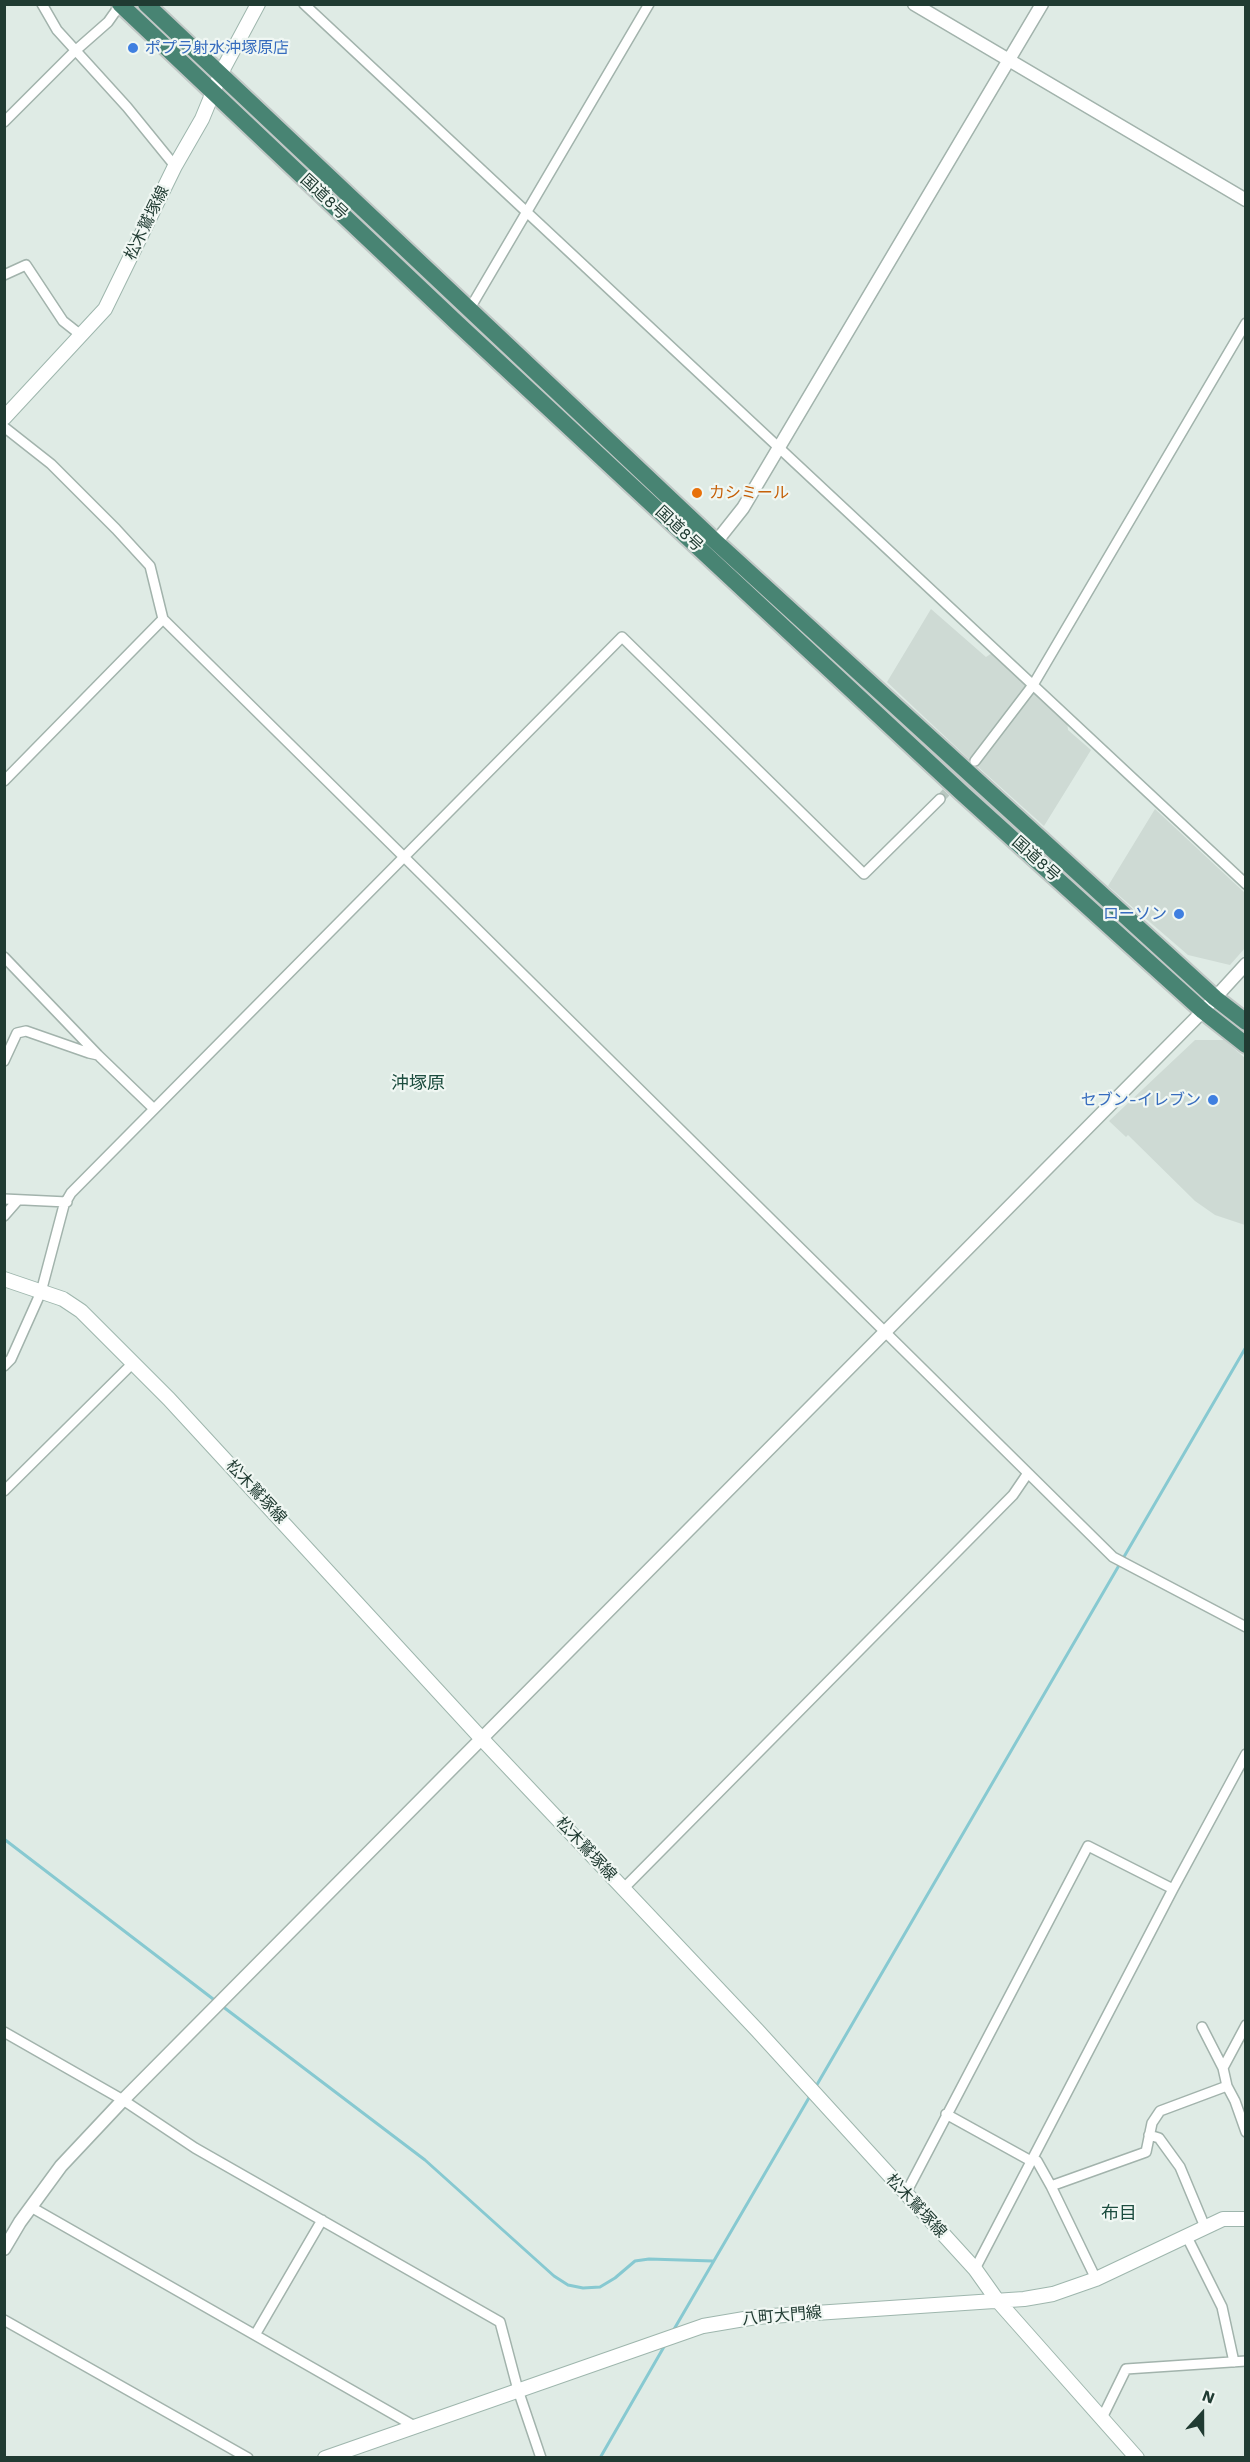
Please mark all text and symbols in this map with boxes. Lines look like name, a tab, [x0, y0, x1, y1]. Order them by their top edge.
place label: ポプラ射水沖塚原店	[145, 38, 289, 58]
marker: ポプラ射水沖塚原店	[126, 41, 140, 55]
street label: 国道8号	[296, 170, 352, 224]
street label: 松木鷲塚線	[121, 183, 173, 263]
place label: カシミール	[709, 483, 789, 503]
marker: カシミール	[690, 486, 704, 500]
street label: 国道8号	[651, 502, 707, 556]
street label: 国道8号	[1008, 833, 1064, 885]
place label: ローソン	[1103, 904, 1167, 924]
marker: ローソン	[1172, 907, 1186, 921]
district label: 沖塚原	[391, 1073, 445, 1095]
place label: セブン-イレブン	[1081, 1090, 1201, 1110]
marker: セブン-イレブン	[1206, 1093, 1220, 1107]
street label: 松木鷲塚線	[222, 1456, 290, 1528]
street label: 松木鷲塚線	[552, 1813, 620, 1885]
street label: 松木鷲塚線	[882, 2170, 950, 2242]
district label: 布目	[1101, 2203, 1137, 2225]
street label: 八町大門線	[741, 2303, 823, 2329]
north arrow	[1172, 2384, 1232, 2444]
text: N	[1200, 2386, 1218, 2408]

